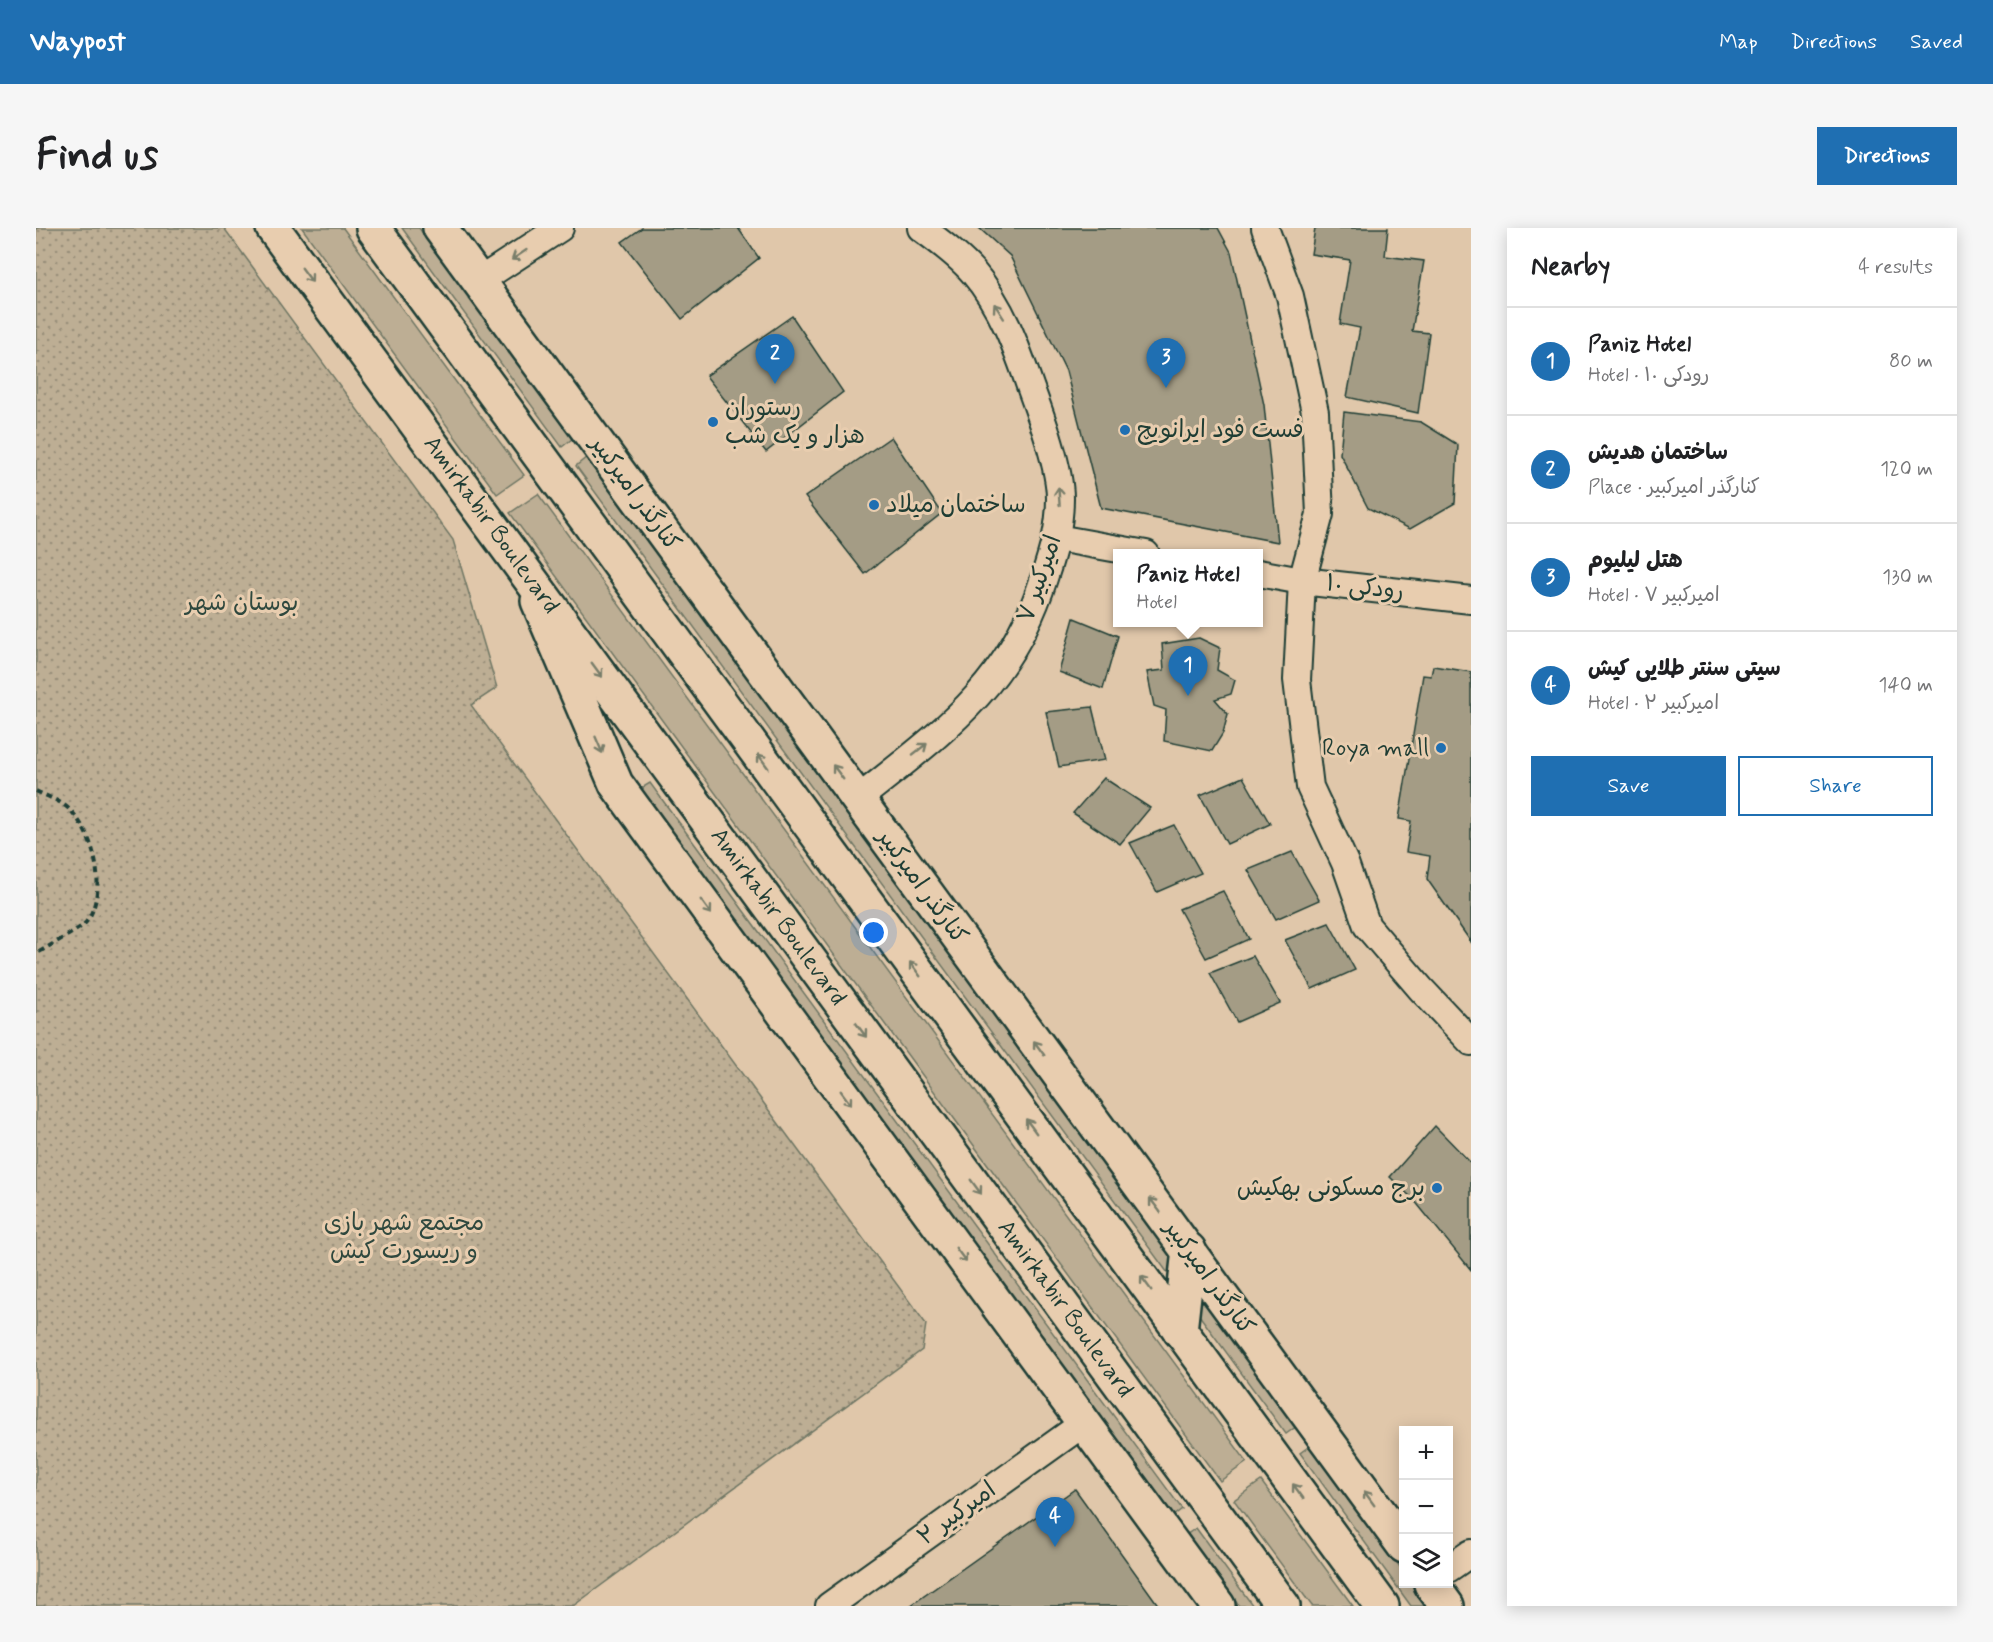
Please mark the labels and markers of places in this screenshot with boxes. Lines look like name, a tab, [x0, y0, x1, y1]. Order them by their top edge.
pin: 2	[756, 334, 794, 384]
pin: 3	[1146, 338, 1186, 388]
place label: رستوران هزار و یک شب	[725, 393, 865, 452]
marker: رستوران هزار و یک شب	[706, 415, 720, 429]
place label: فست فود ایرانویچ	[1137, 415, 1304, 446]
marker: فست فود ایرانویچ	[1118, 423, 1132, 437]
place label: ساختمان میلاد	[886, 490, 1026, 521]
marker: ساختمان میلاد	[867, 498, 881, 512]
pin: 1	[1168, 646, 1208, 696]
place label: Roya mall	[1322, 733, 1429, 764]
marker: Roya mall	[1434, 741, 1448, 755]
place label: برج مسکونی بهکیش	[1237, 1173, 1425, 1204]
marker: برج مسکونی بهکیش	[1430, 1181, 1444, 1195]
pin: 4	[1036, 1498, 1074, 1547]

